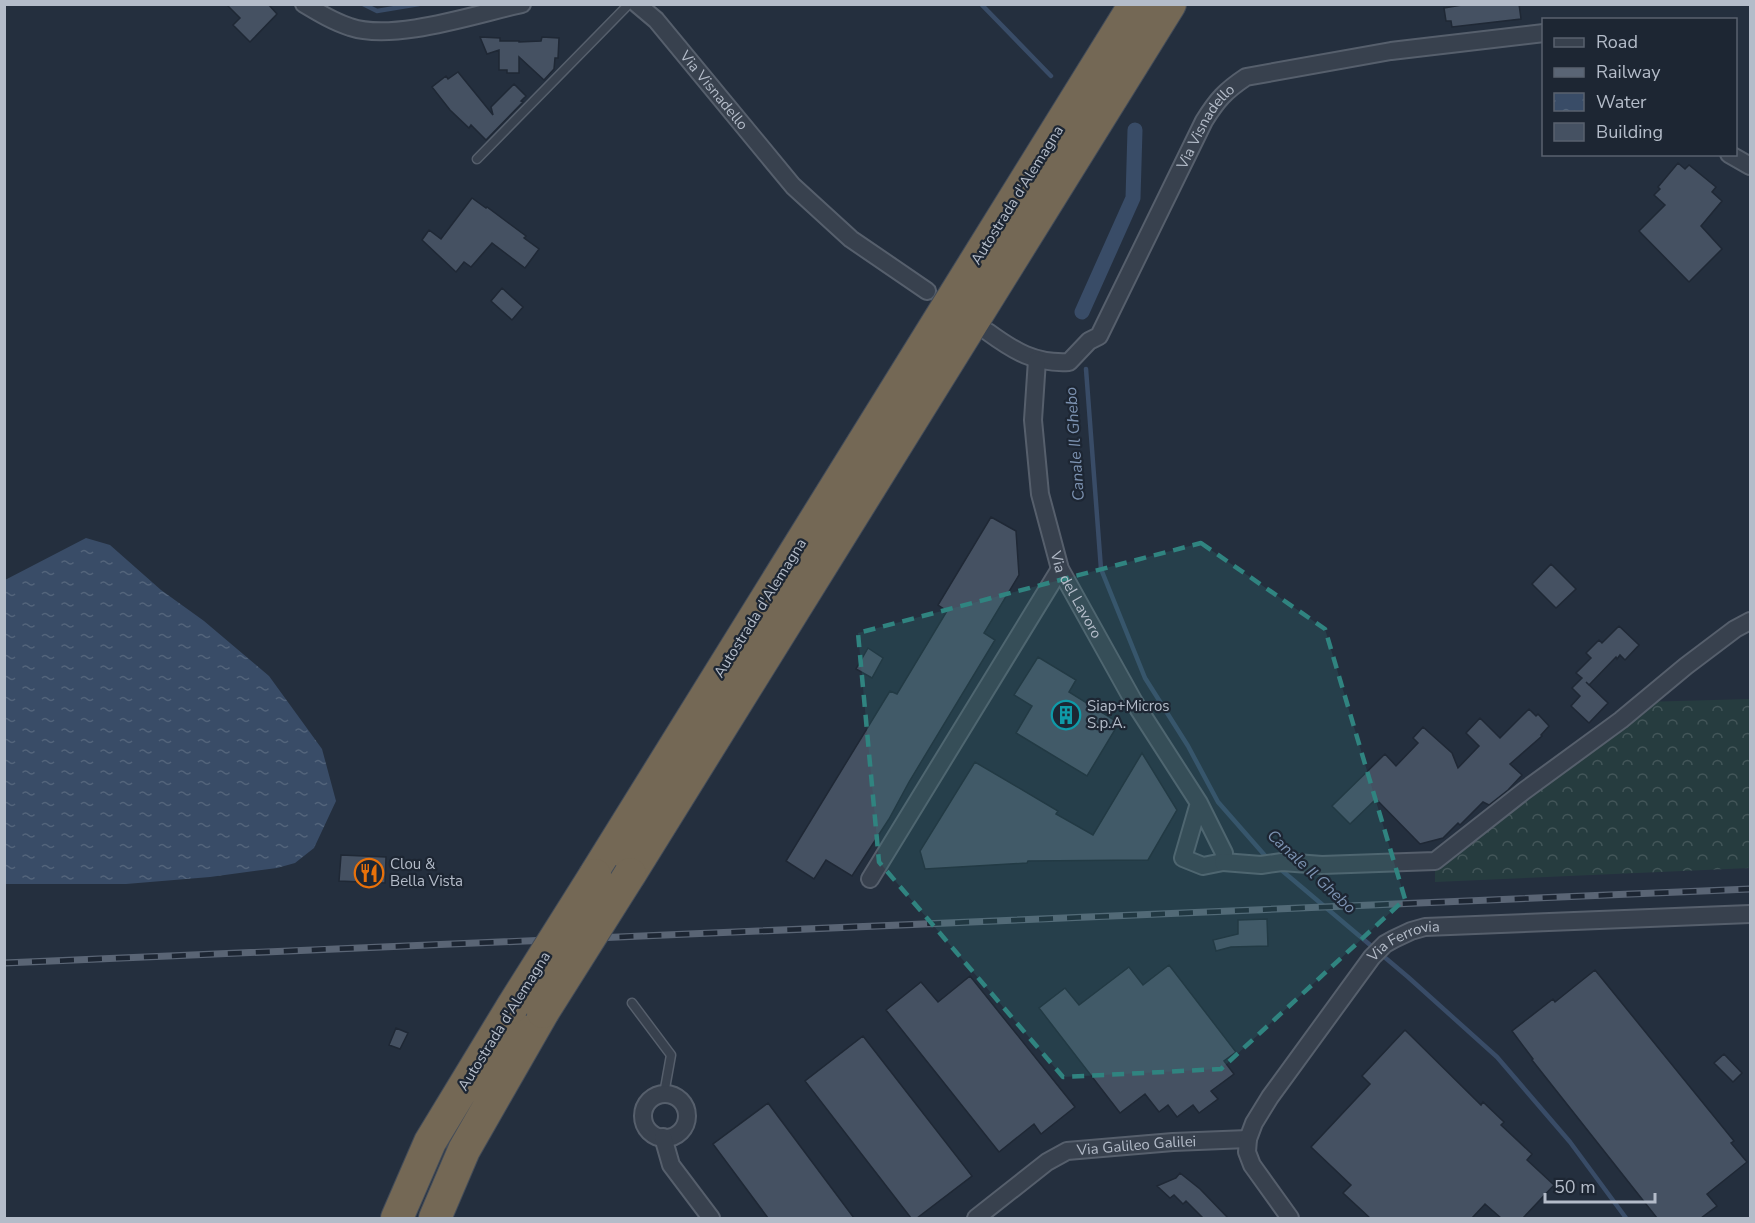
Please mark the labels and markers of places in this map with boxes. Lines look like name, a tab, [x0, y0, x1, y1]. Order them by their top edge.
place label: Siap+Micros S.p.A.	[1087, 696, 1169, 733]
building icon: Siap+Micros S.p.A.	[1050, 699, 1082, 731]
place label: Clou & Bella Vista	[390, 854, 463, 891]
restaurant icon: Clou & Bella Vista	[353, 857, 385, 889]

